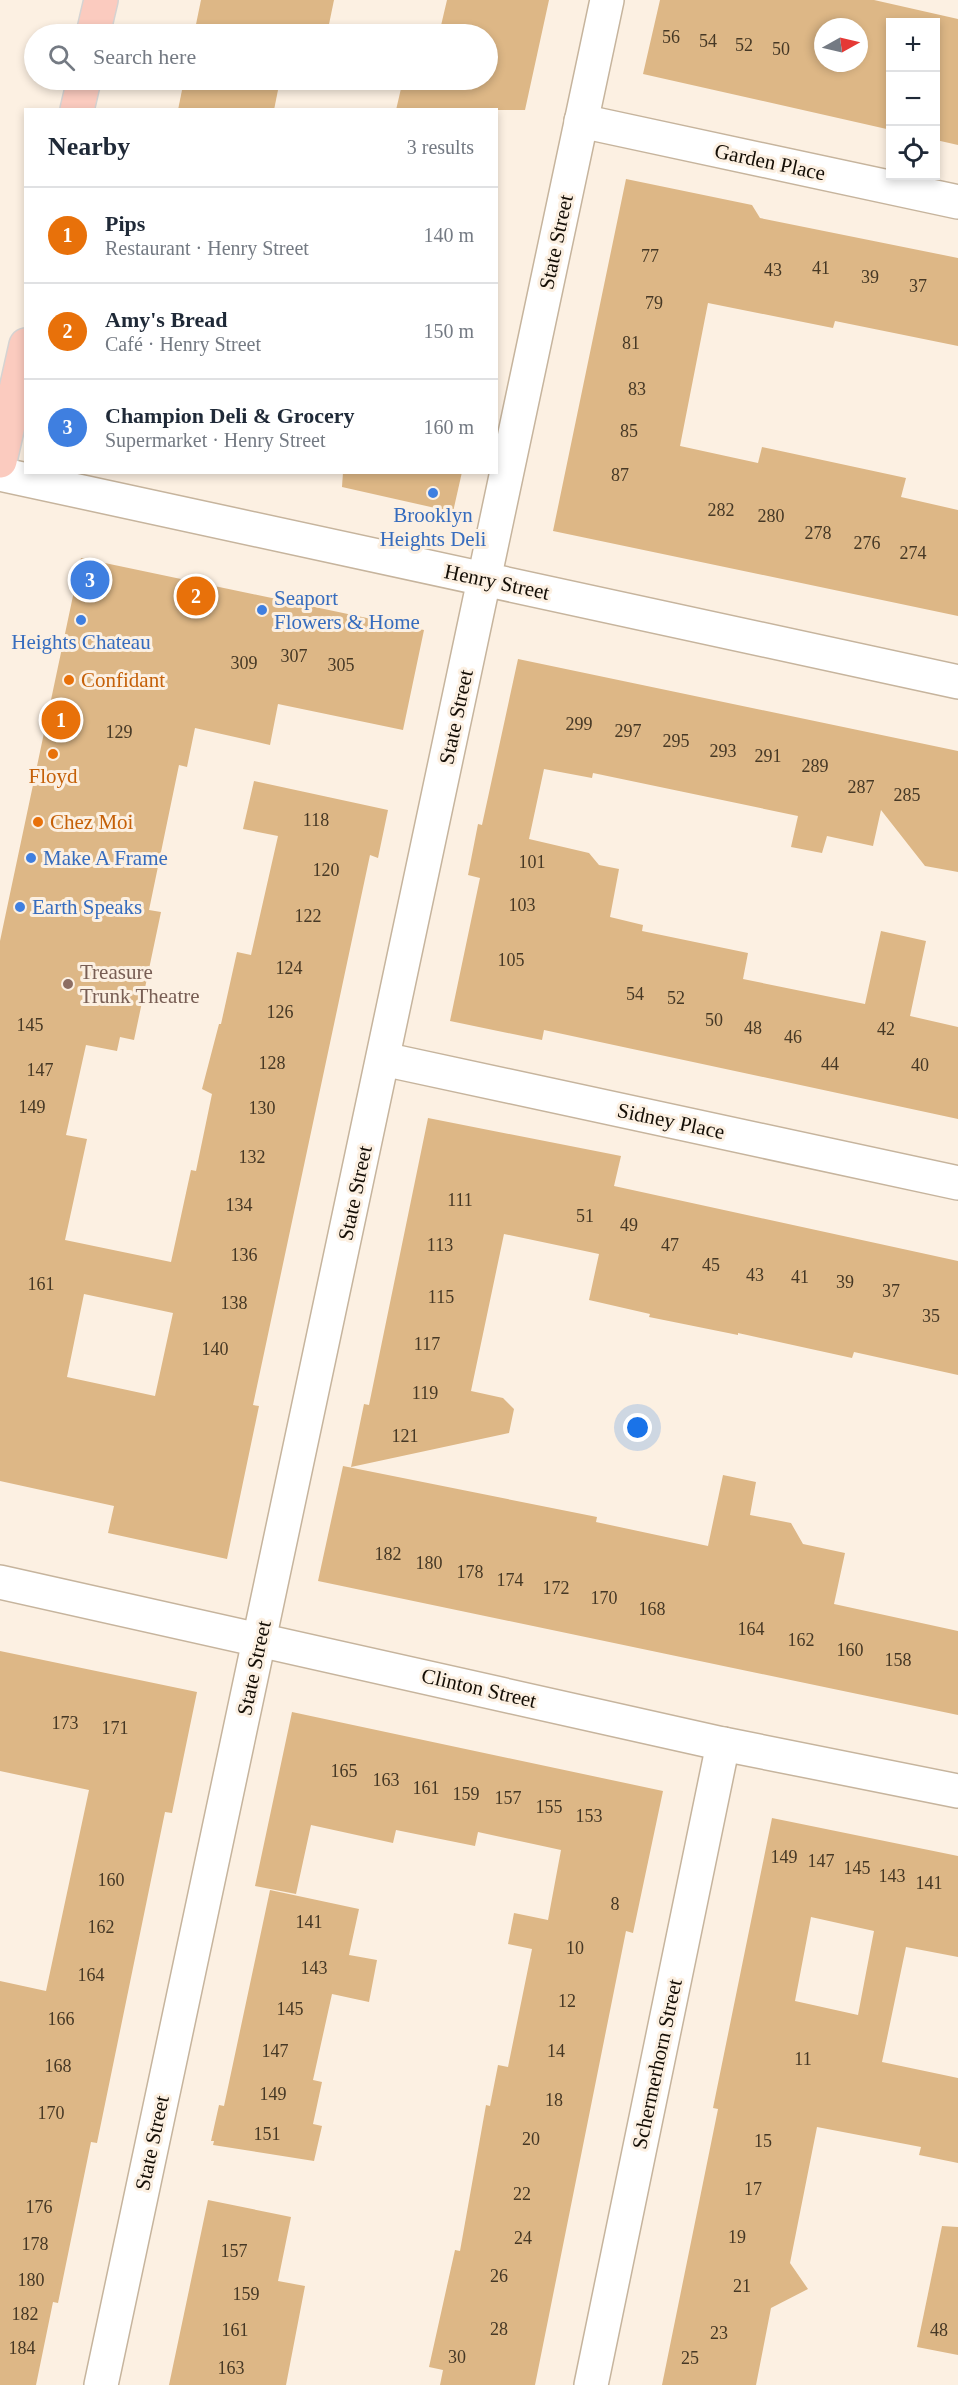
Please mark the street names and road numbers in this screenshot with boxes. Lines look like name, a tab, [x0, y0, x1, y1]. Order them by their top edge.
street label: Garden Place	[712, 139, 828, 185]
street label: State Street	[534, 192, 578, 292]
street label: Henry Street	[442, 559, 552, 605]
street label: State Street	[434, 667, 478, 767]
street label: Sidney Place	[615, 1098, 727, 1144]
street label: State Street	[333, 1143, 377, 1243]
street label: State Street	[232, 1618, 276, 1718]
street label: Clinton Street	[419, 1663, 539, 1713]
street label: Schermerhorn Street	[627, 1977, 687, 2151]
street label: State Street	[130, 2093, 174, 2193]

